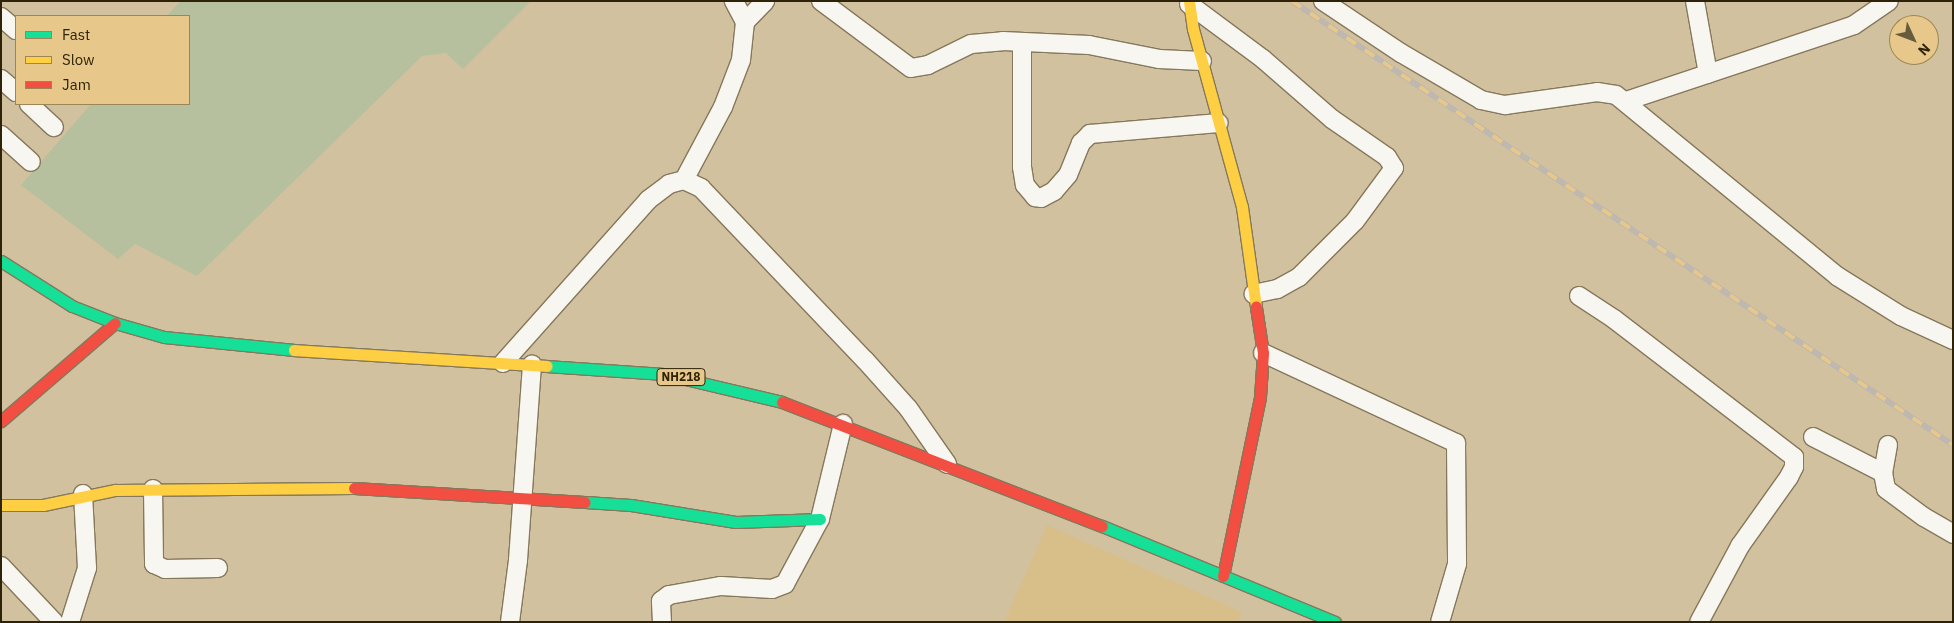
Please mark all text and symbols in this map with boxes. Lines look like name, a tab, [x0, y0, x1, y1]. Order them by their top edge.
legend	[15, 15, 190, 105]
north arrow	[1889, 15, 1939, 65]
text: Fast	[62, 25, 90, 44]
text: N	[1914, 40, 1934, 59]
text: Slow	[62, 50, 95, 69]
text: Jam	[62, 75, 91, 94]
road number: NH218	[656, 368, 706, 387]

